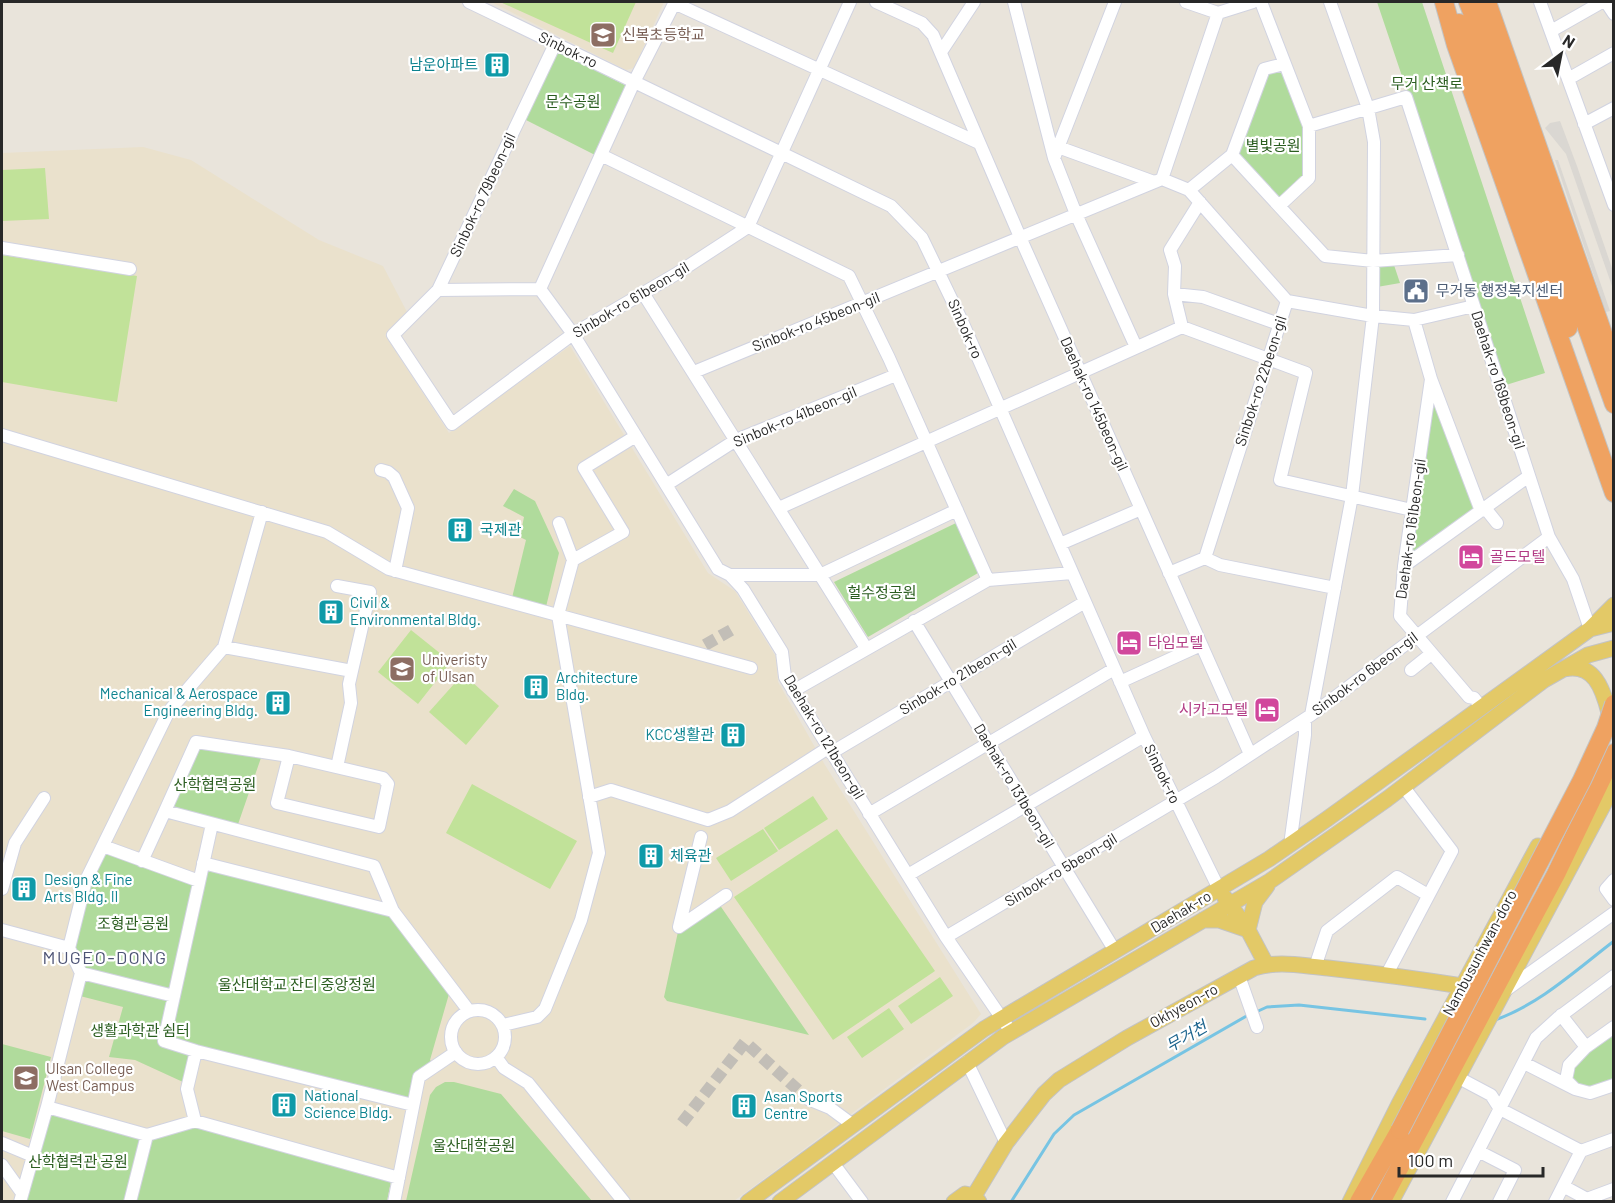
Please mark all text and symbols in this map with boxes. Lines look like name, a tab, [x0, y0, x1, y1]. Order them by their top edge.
school or university icon: 신복초등학교	[588, 20, 618, 50]
north arrow	[1531, 24, 1591, 84]
place label: 신복초등학교	[622, 25, 705, 43]
street label: Sinbok-ro	[536, 27, 601, 71]
text: N	[1560, 30, 1579, 52]
building icon: 남운아파트	[482, 50, 512, 80]
place label: 남운아파트	[409, 55, 478, 73]
park label: 무거 산책로	[1391, 74, 1463, 92]
park label: 문수공원	[545, 92, 601, 110]
street label: Sinbok-ro 79beon-gil	[445, 130, 519, 260]
park label: 별빛공원	[1245, 136, 1301, 154]
street label: Sinbok-ro 61beon-gil	[569, 257, 692, 341]
public building icon: 무거동 행정복지센터	[1401, 276, 1431, 306]
place label: 무거동 행정복지센터	[1436, 281, 1563, 299]
street label: Sinbok-ro 45beon-gil	[749, 287, 882, 355]
street label: Sinbok-ro	[945, 296, 987, 361]
street label: Daehak-ro 169beon-gil	[1468, 308, 1530, 451]
street label: Sinbok-ro 22beon-gil	[1230, 313, 1290, 448]
street label: Daehak-ro 145beon-gil	[1057, 334, 1133, 473]
street label: Sinbok-ro 41beon-gil	[730, 382, 859, 450]
street label: Daehak-ro 161beon-gil	[1391, 457, 1429, 600]
building icon: 국제관	[445, 515, 475, 545]
place label: 국제관	[480, 520, 522, 538]
hotel icon: 골드모텔	[1456, 542, 1486, 572]
place label: 골드모텔	[1490, 547, 1545, 565]
park label: 헐수정공원	[847, 583, 917, 601]
place label: Civil & Environmental Bldg.	[350, 593, 481, 628]
building icon: Civil & Environmental Bldg.	[316, 597, 346, 627]
hotel icon: 타임모텔	[1114, 628, 1144, 658]
street label: Sinbok-ro 6beon-gil	[1308, 628, 1421, 719]
place label: 타임모텔	[1148, 633, 1203, 651]
street label: Sinbok-ro 21beon-gil	[896, 634, 1019, 718]
place label: Univeristy of Ulsan	[422, 650, 487, 685]
school or university icon: Univeristy of Ulsan	[387, 654, 417, 684]
place label: Architecture Bldg.	[556, 668, 638, 703]
street label: Daehak-ro 121beon-gil	[781, 671, 869, 802]
building icon: Architecture Bldg.	[521, 672, 551, 702]
place label: Mechanical & Aerospace Engineering Bldg.	[100, 684, 258, 719]
building icon: Mechanical & Aerospace Engineering Bldg.	[263, 688, 293, 718]
hotel icon: 시카고모텔	[1252, 695, 1282, 725]
place label: 시카고모텔	[1179, 700, 1248, 718]
building icon: KCC생활관	[718, 720, 748, 750]
street label: Daehak-ro 131beon-gil	[971, 720, 1059, 851]
place label: KCC생활관	[645, 725, 714, 743]
street label: Sinbok-ro	[1141, 741, 1185, 806]
park label: 산학협력공원	[174, 775, 256, 793]
street label: Sinbok-ro 5beon-gil	[1001, 829, 1120, 910]
building icon: 체육관	[636, 841, 666, 871]
place label: 체육관	[670, 846, 712, 864]
place label: Design & Fine Arts Bldg. II	[44, 870, 132, 905]
building icon: Design & Fine Arts Bldg. II	[9, 874, 39, 904]
street label: Daehak-ro	[1147, 886, 1214, 936]
street label: Nambusunhwan-doro	[1438, 887, 1520, 1018]
park label: 조형관 공원	[97, 914, 169, 932]
district label: MUGEO-DONG	[43, 946, 167, 968]
park label: 울산대학교 잔디 중앙정원	[218, 975, 376, 993]
street label: Okhyeon-ro	[1146, 979, 1221, 1031]
water label: 무거천	[1162, 1015, 1212, 1055]
park label: 생활과학관 쉼터	[90, 1021, 190, 1039]
place label: Ulsan College West Campus	[46, 1059, 135, 1094]
school or university icon: Ulsan College West Campus	[11, 1063, 41, 1093]
place label: National Science Bldg.	[304, 1086, 392, 1121]
place label: Asan Sports Centre	[764, 1087, 843, 1122]
building icon: National Science Bldg.	[269, 1090, 299, 1120]
building icon: Asan Sports Centre	[729, 1091, 759, 1121]
park label: 울산대학공원	[433, 1136, 515, 1154]
scale bar	[1399, 1140, 1543, 1178]
text: 100 m	[1408, 1149, 1453, 1171]
park label: 산학협력관 공원	[28, 1152, 128, 1170]

